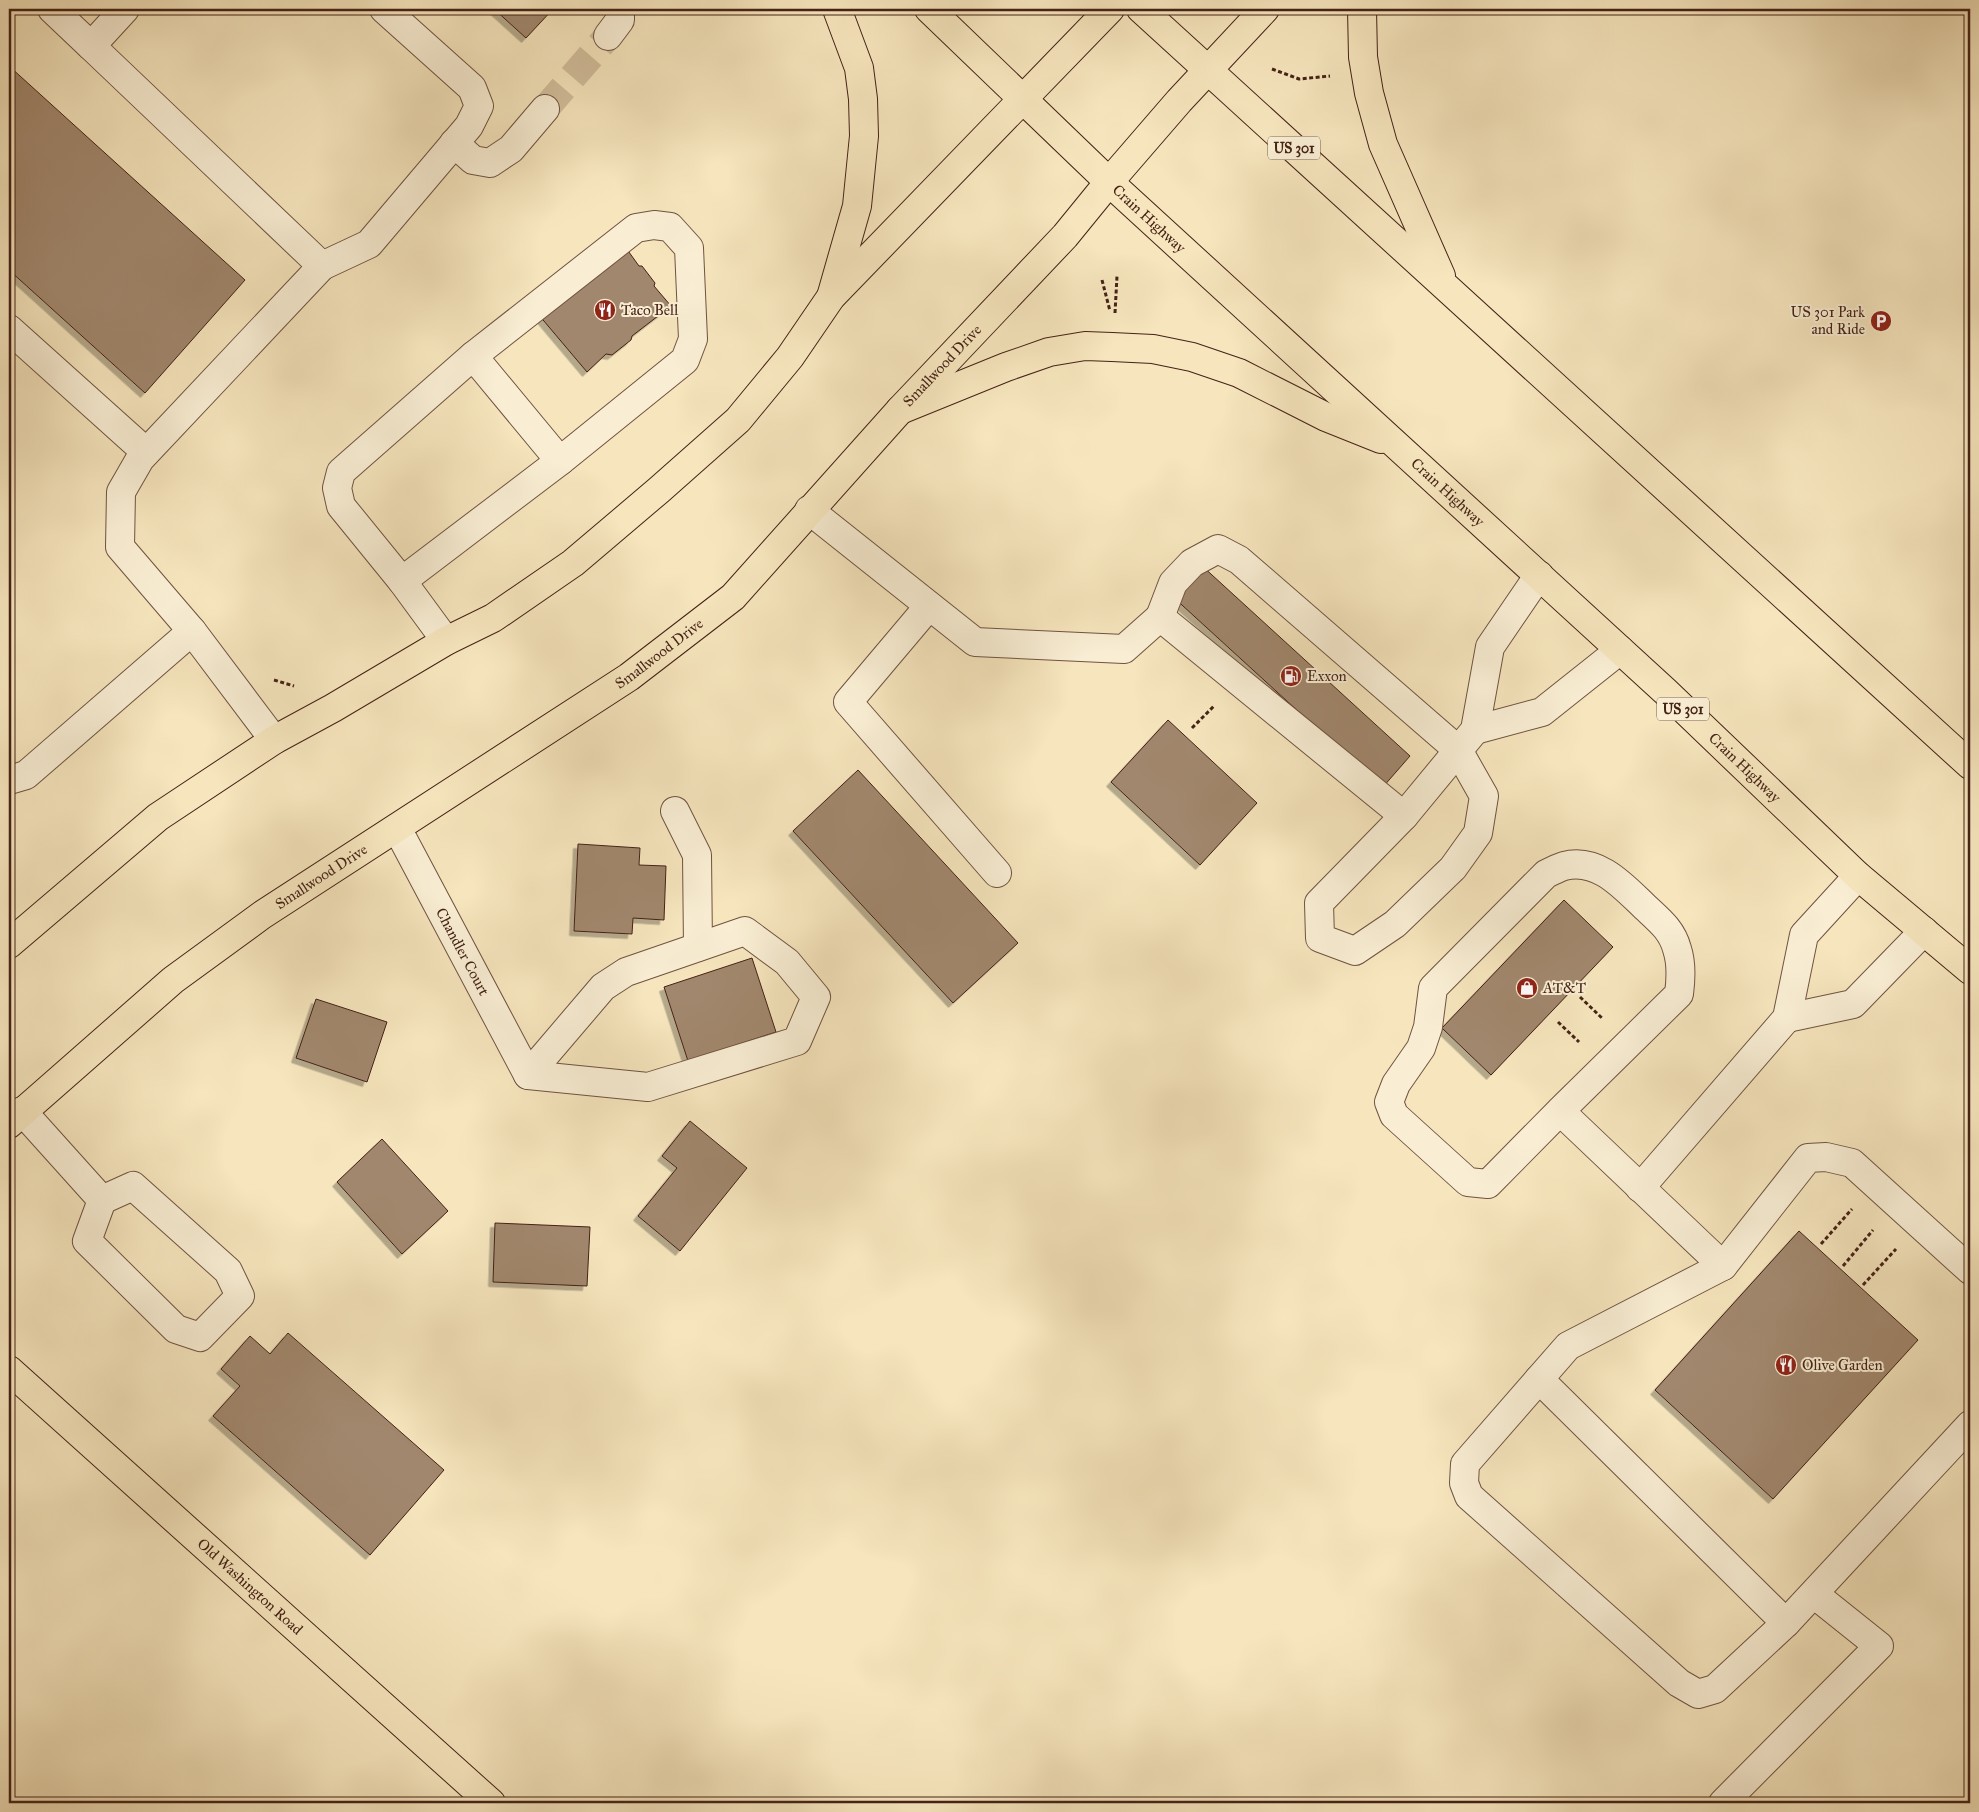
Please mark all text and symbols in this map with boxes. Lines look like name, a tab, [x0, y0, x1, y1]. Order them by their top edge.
road number: US 301	[1268, 136, 1320, 160]
street label: Crain Highway	[1109, 181, 1190, 257]
restaurant icon: Taco Bell	[593, 298, 617, 322]
place label: Taco Bell	[621, 301, 679, 319]
place label: US 301 Park and Ride	[1791, 303, 1865, 338]
parking icon: US 301 Park and Ride	[1869, 309, 1893, 333]
street label: Smallwood Drive	[899, 321, 985, 410]
street label: Crain Highway	[1407, 454, 1489, 531]
street label: Smallwood Drive	[612, 614, 707, 693]
fuel station icon: Exxon	[1279, 664, 1303, 688]
place label: Exxon	[1307, 667, 1347, 685]
road number: US 301	[1657, 698, 1709, 721]
street label: Crain Highway	[1705, 729, 1785, 807]
street label: Smallwood Drive	[272, 840, 371, 913]
street label: Chandler Court	[432, 905, 493, 999]
shop icon: AT&T	[1515, 976, 1539, 1000]
place label: AT&T	[1542, 979, 1586, 997]
restaurant icon: Olive Garden	[1774, 1353, 1798, 1377]
place label: Olive Garden	[1802, 1356, 1883, 1374]
street label: Old Washington Road	[194, 1535, 307, 1639]

